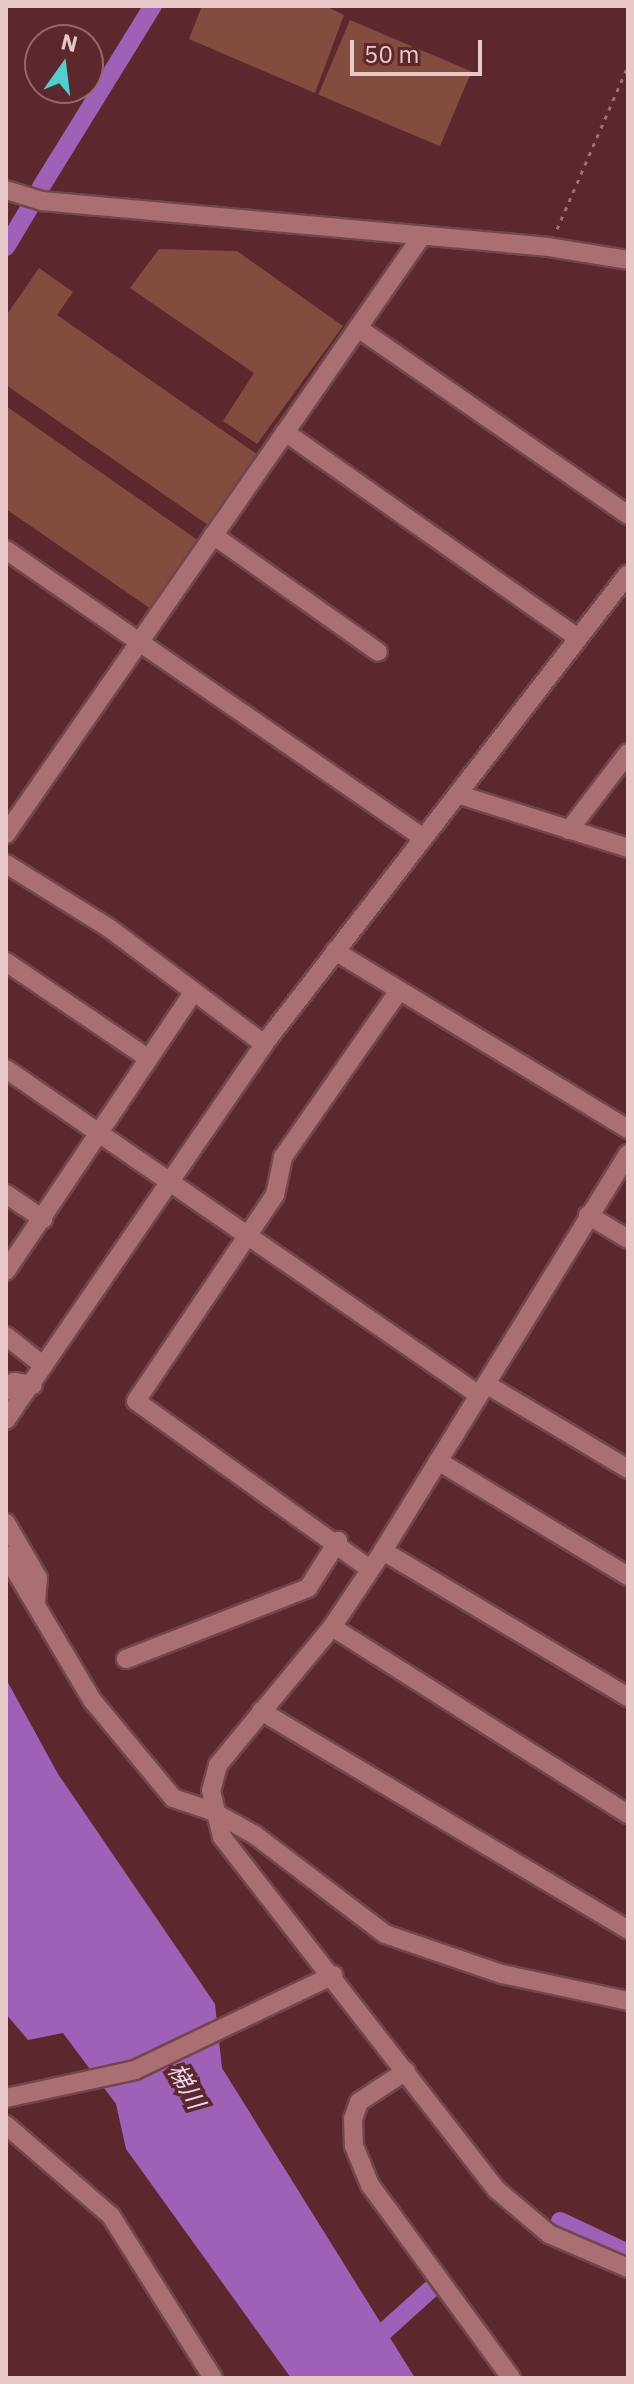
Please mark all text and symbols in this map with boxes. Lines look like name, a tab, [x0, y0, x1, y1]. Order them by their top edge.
north arrow	[24, 24, 104, 104]
scale bar	[354, 24, 486, 74]
text: N	[58, 26, 81, 58]
text: 50 m	[364, 38, 419, 70]
water label: 梯川	[162, 2058, 210, 2114]

